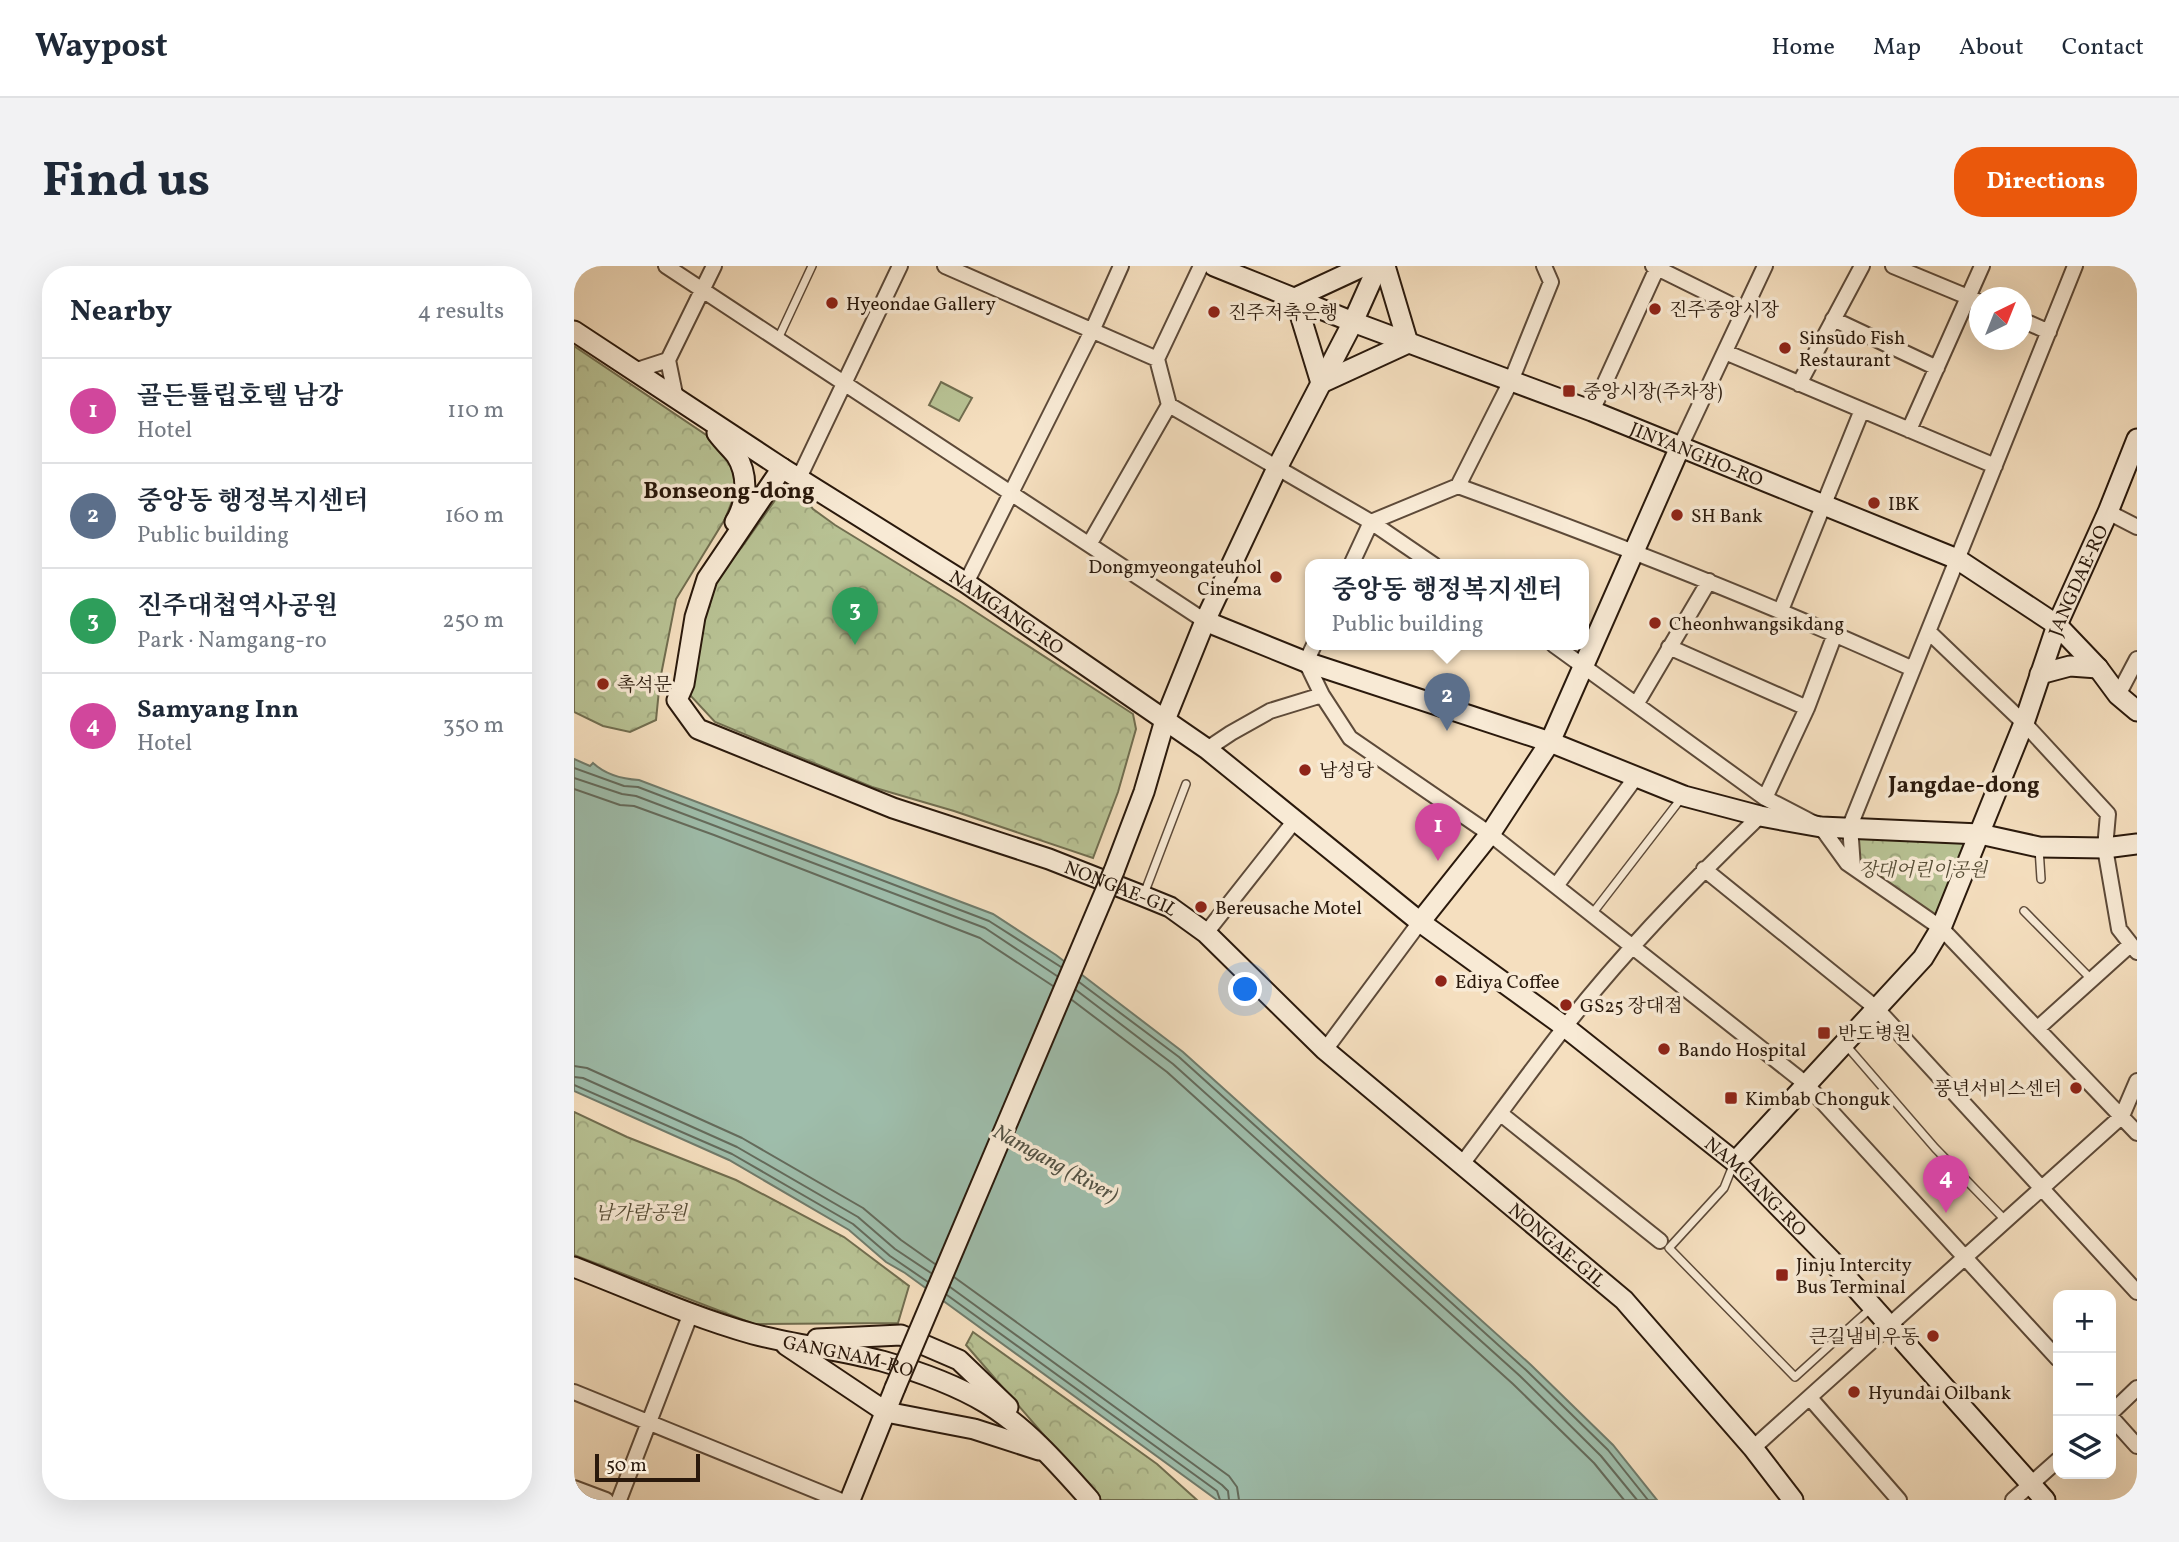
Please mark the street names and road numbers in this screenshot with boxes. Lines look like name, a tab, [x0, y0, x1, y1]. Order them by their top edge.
street label: JINYANGHO-RO	[1626, 417, 1767, 494]
street label: JANGDAE-RO	[2043, 521, 2116, 640]
street label: NAMGANG-RO	[944, 565, 1069, 662]
street label: NONGAE-GIL	[1060, 855, 1182, 923]
street label: NAMGANG-RO	[1698, 1132, 1812, 1243]
street label: NONGAE-GIL	[1502, 1198, 1611, 1294]
street label: GANGNAM-RO	[780, 1330, 917, 1385]

